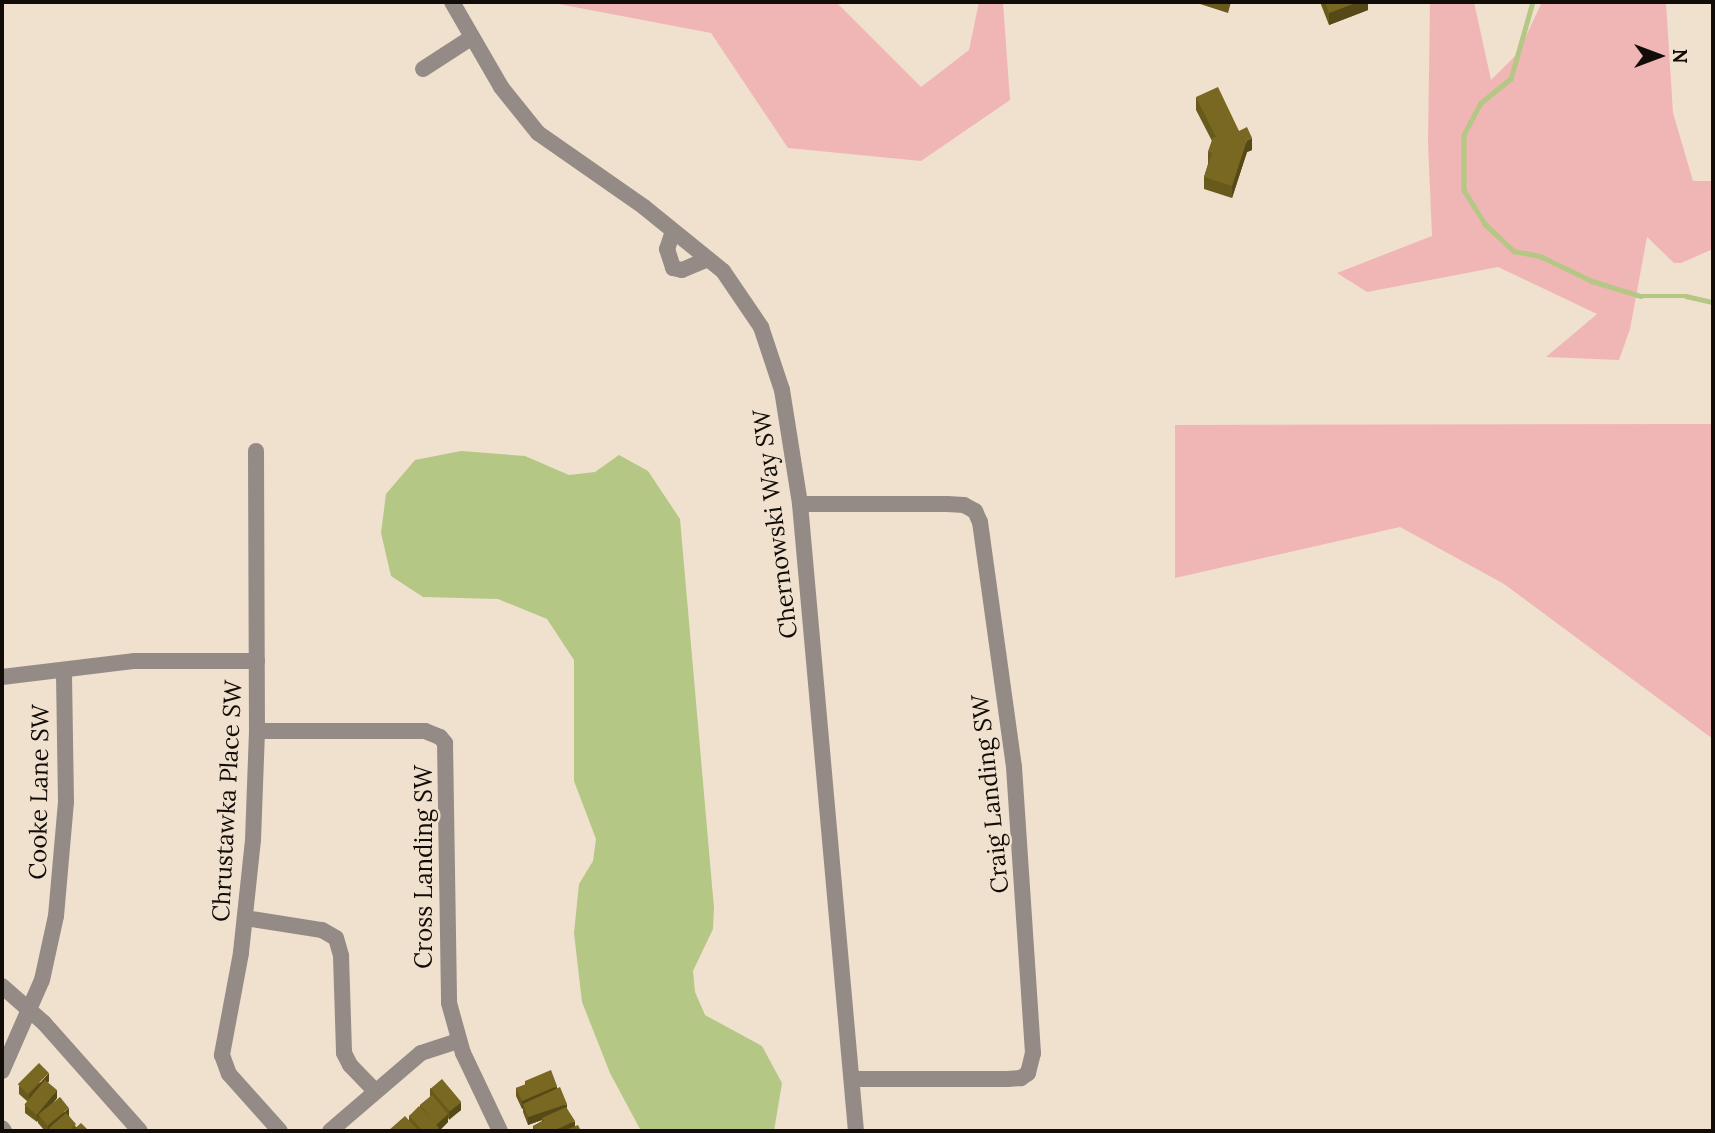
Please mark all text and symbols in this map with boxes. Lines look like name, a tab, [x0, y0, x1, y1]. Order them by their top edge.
north arrow	[1624, 21, 1694, 91]
text: N	[1668, 49, 1692, 63]
street label: Chernowski Way SW	[747, 408, 803, 640]
street label: Chrustawka Place SW	[206, 679, 248, 923]
street label: Craig Landing SW	[965, 693, 1015, 895]
street label: Cooke Lane SW	[23, 704, 55, 880]
street label: Cross Landing SW	[410, 765, 438, 969]

